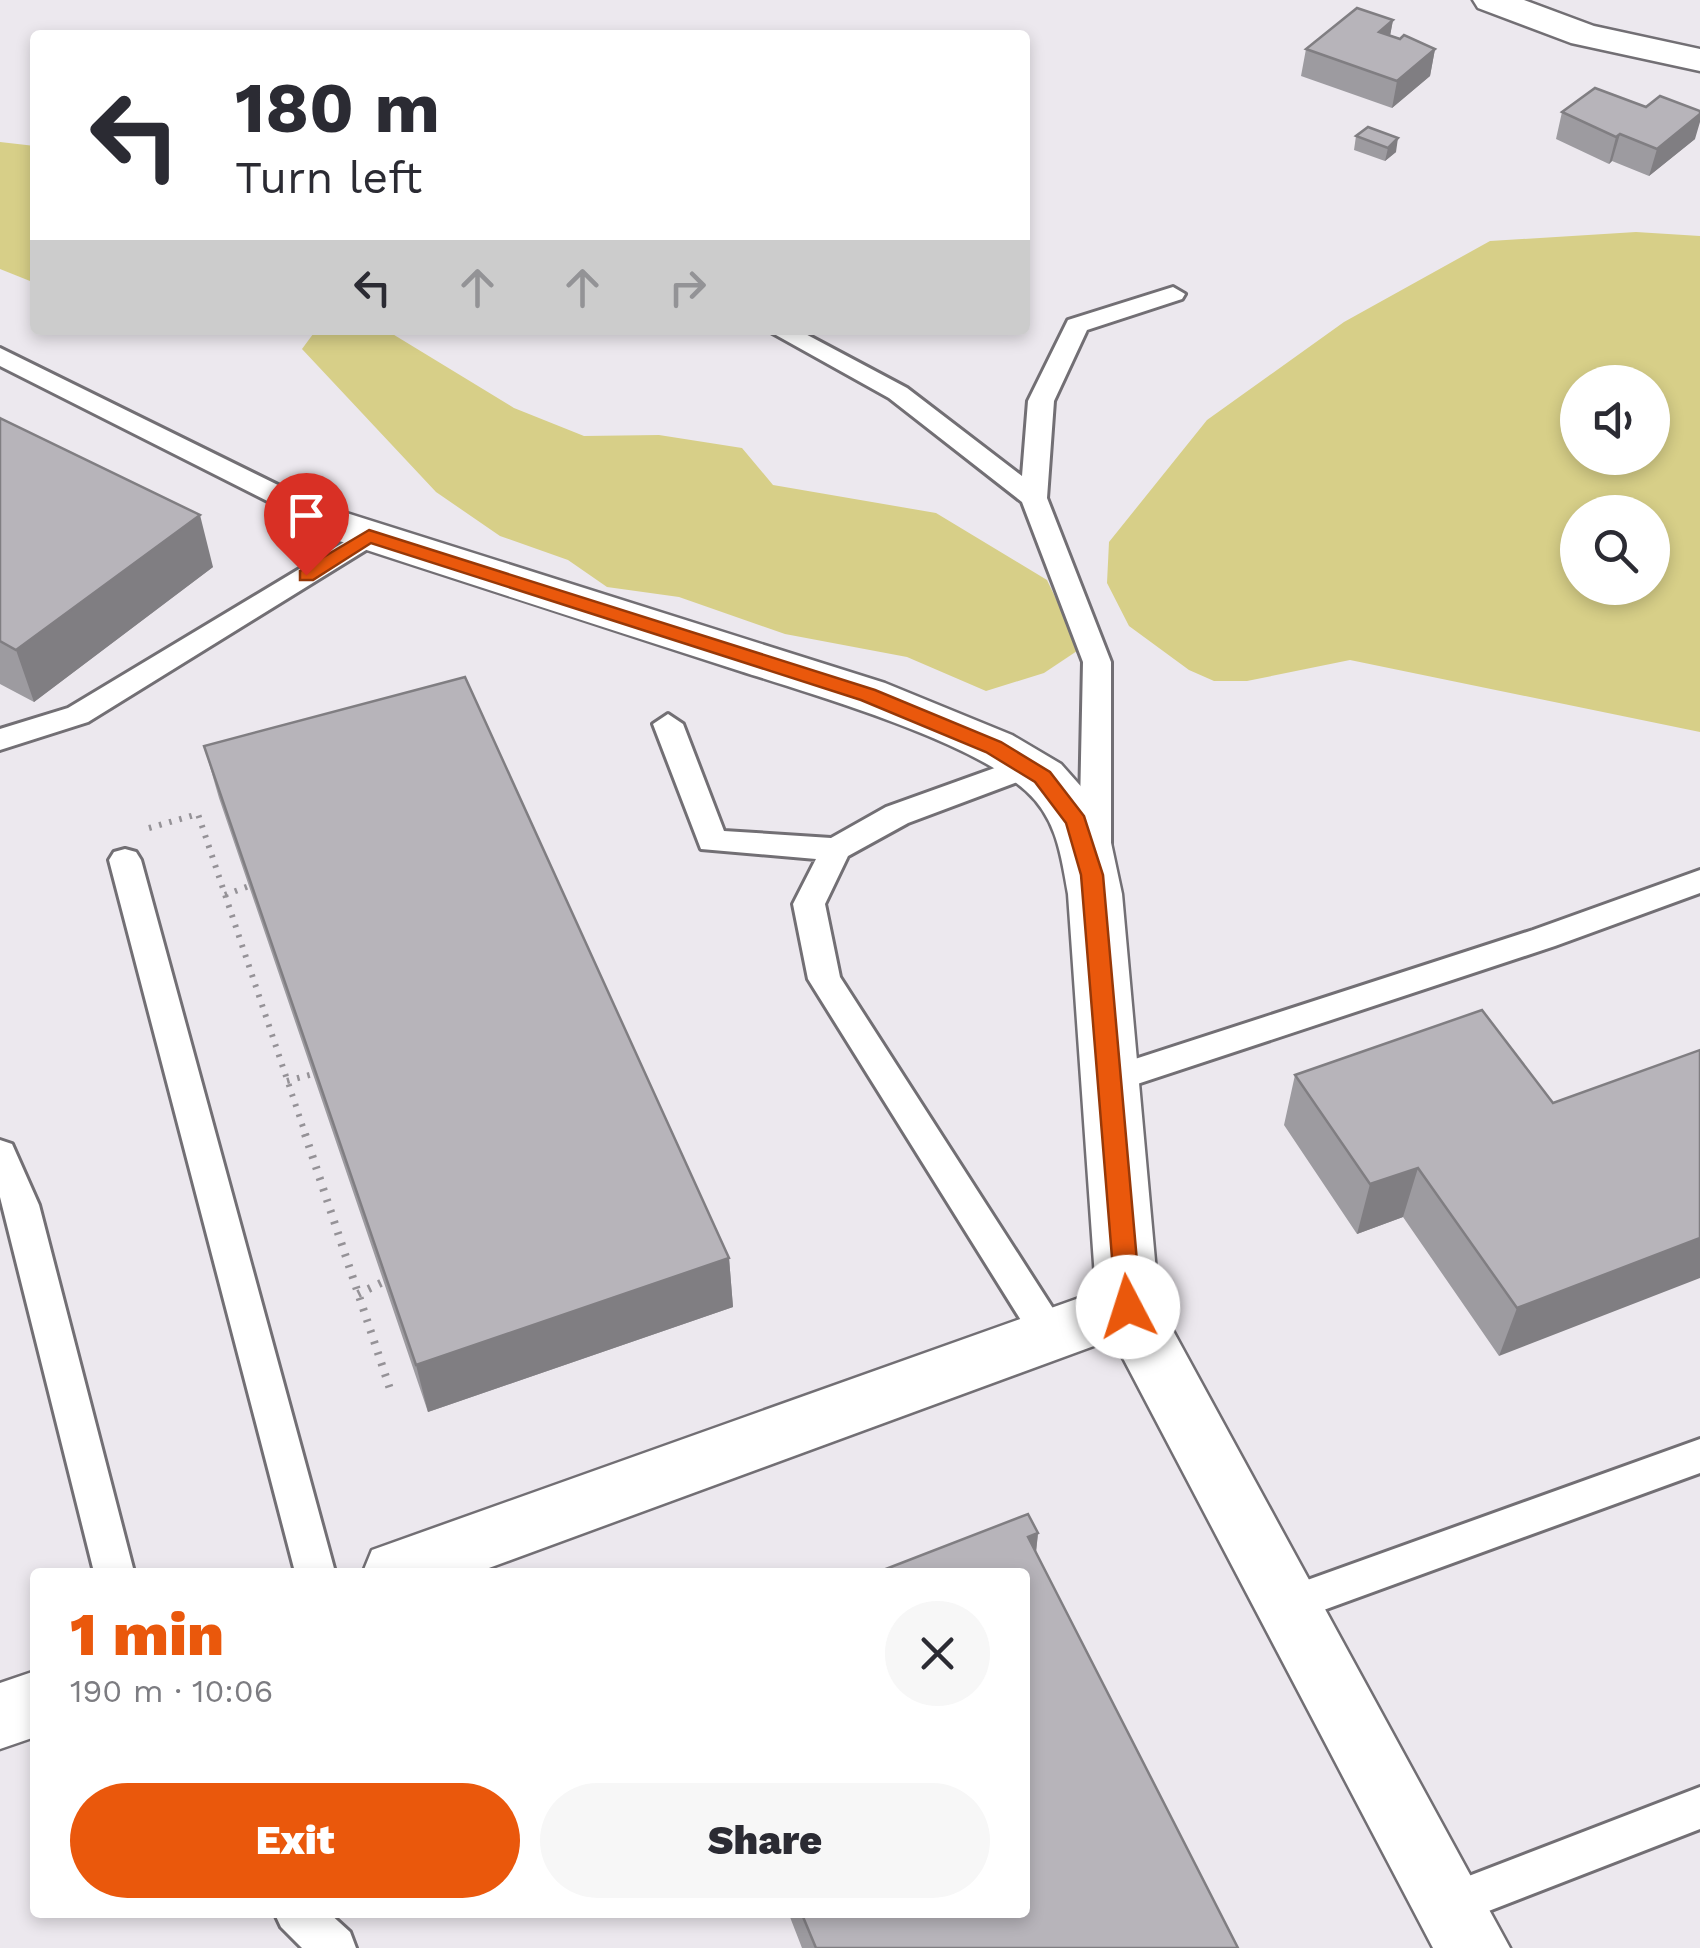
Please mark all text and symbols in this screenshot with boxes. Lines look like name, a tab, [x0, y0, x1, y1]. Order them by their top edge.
text: 180 m	[235, 67, 440, 149]
icon: left	[70, 70, 200, 200]
text: Turn left	[235, 151, 422, 204]
icon: left	[345, 260, 400, 315]
icon: ahead	[450, 260, 505, 315]
icon: ahead	[555, 260, 610, 315]
icon: right	[660, 260, 715, 315]
map controls	[1560, 365, 1670, 605]
button: sound	[1560, 365, 1670, 475]
pin	[264, 473, 349, 576]
icon: arrive	[279, 488, 334, 543]
button: search	[1560, 495, 1670, 605]
position arrow	[1076, 1255, 1180, 1359]
text: 1 min	[70, 1599, 224, 1670]
button: close	[885, 1601, 990, 1706]
text: 190 m · 10:06	[70, 1672, 273, 1710]
button: Exit	[70, 1783, 520, 1898]
button: Share	[540, 1783, 990, 1898]

